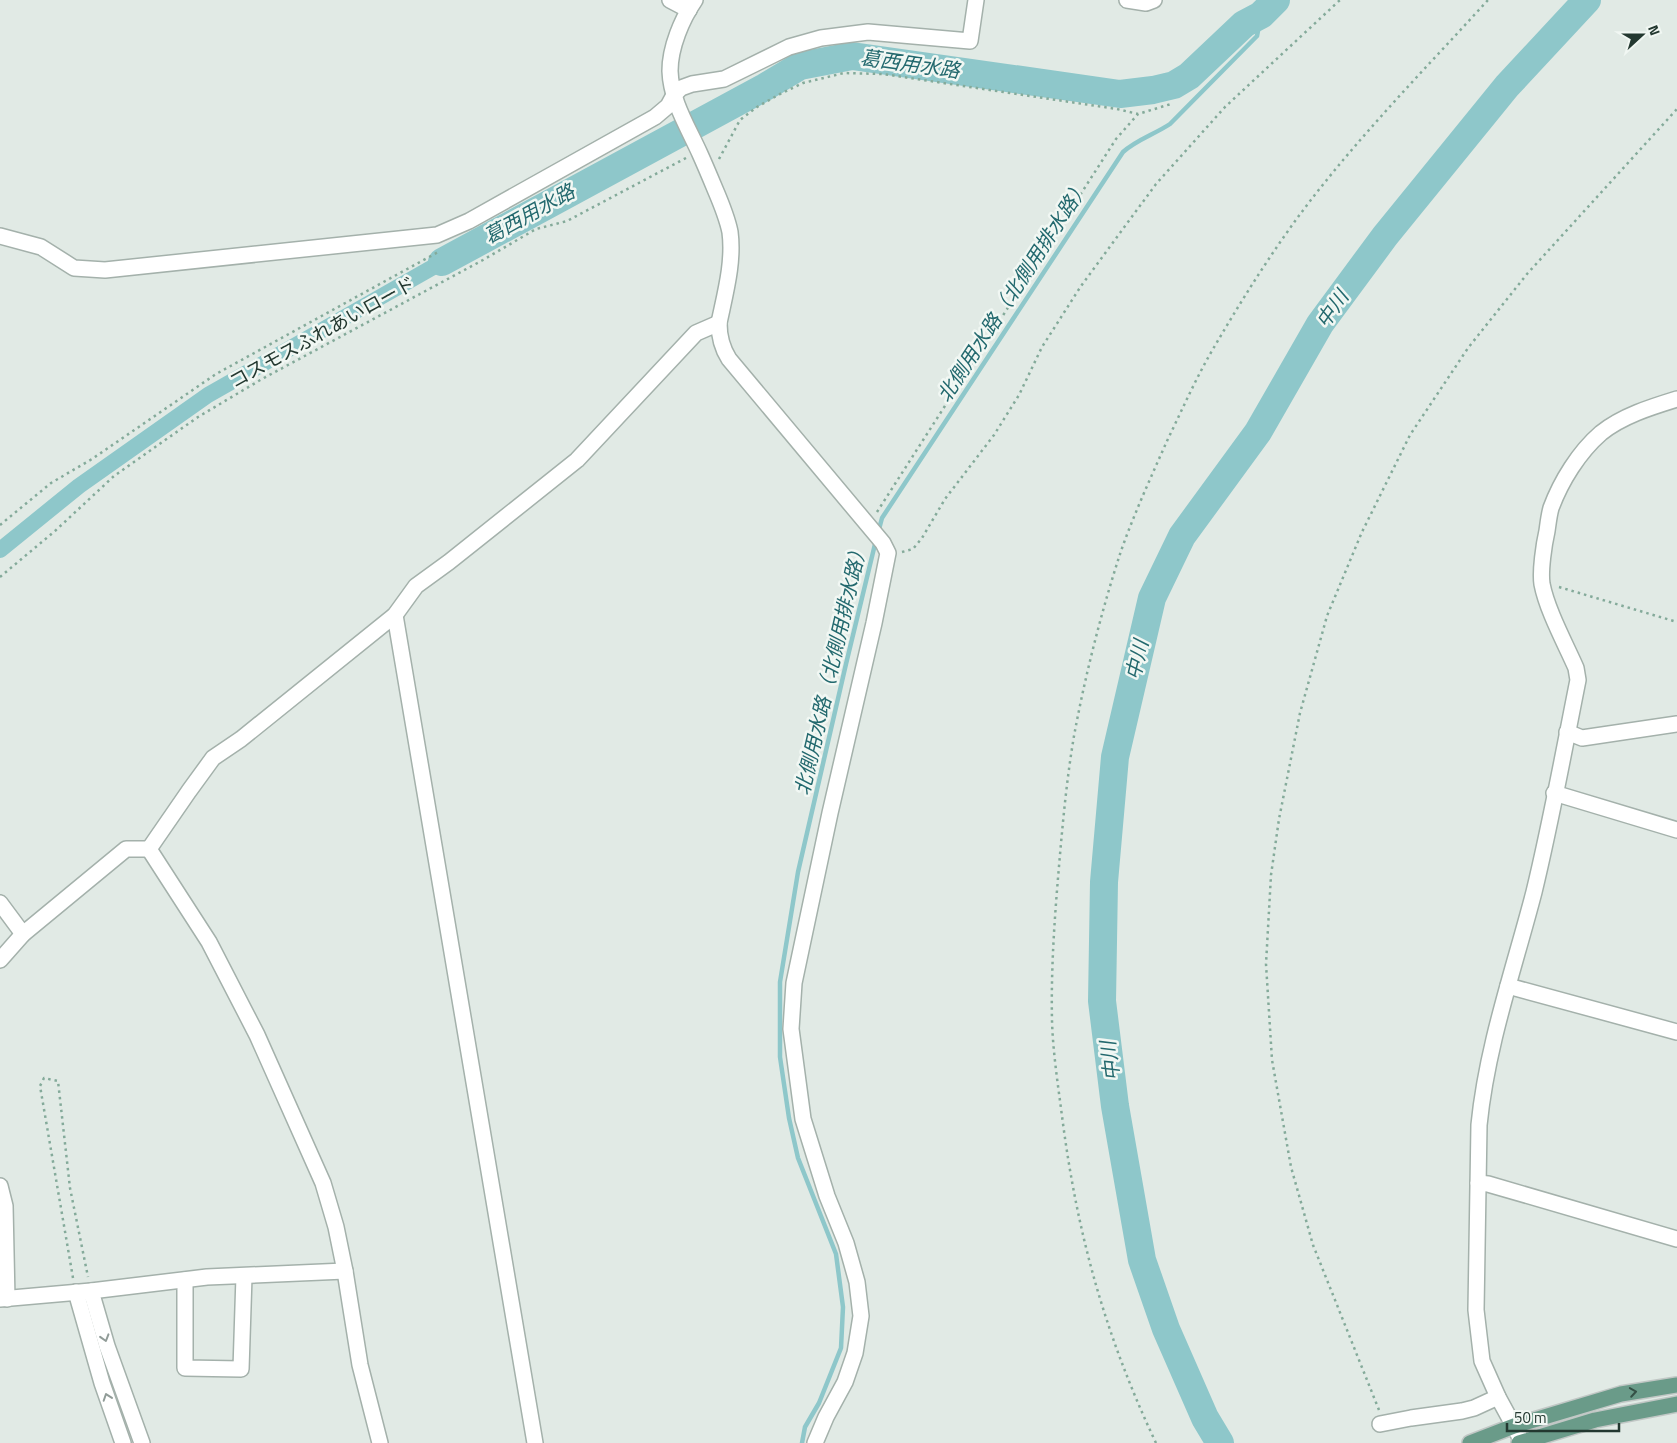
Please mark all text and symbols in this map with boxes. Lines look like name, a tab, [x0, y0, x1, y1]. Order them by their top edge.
north arrow	[1617, 10, 1667, 60]
text: N	[1643, 22, 1666, 38]
water label: 葛西用水路	[858, 41, 964, 86]
water label: 北側用水路（北側用排水路）	[929, 173, 1096, 408]
water label: 葛西用水路	[478, 175, 582, 251]
street label: コスモスふれあいロード	[223, 268, 420, 395]
water label: 中川	[1307, 282, 1357, 334]
water label: 北側用水路（北側用排水路）	[786, 538, 875, 798]
water label: 中川	[1117, 635, 1157, 683]
water label: 中川	[1091, 1037, 1127, 1083]
one-way arrow	[99, 1333, 109, 1341]
one-way arrow	[1629, 1388, 1638, 1398]
one-way arrow	[103, 1393, 113, 1402]
scale bar	[1507, 1400, 1620, 1432]
text: 50 m	[1514, 1406, 1547, 1429]

